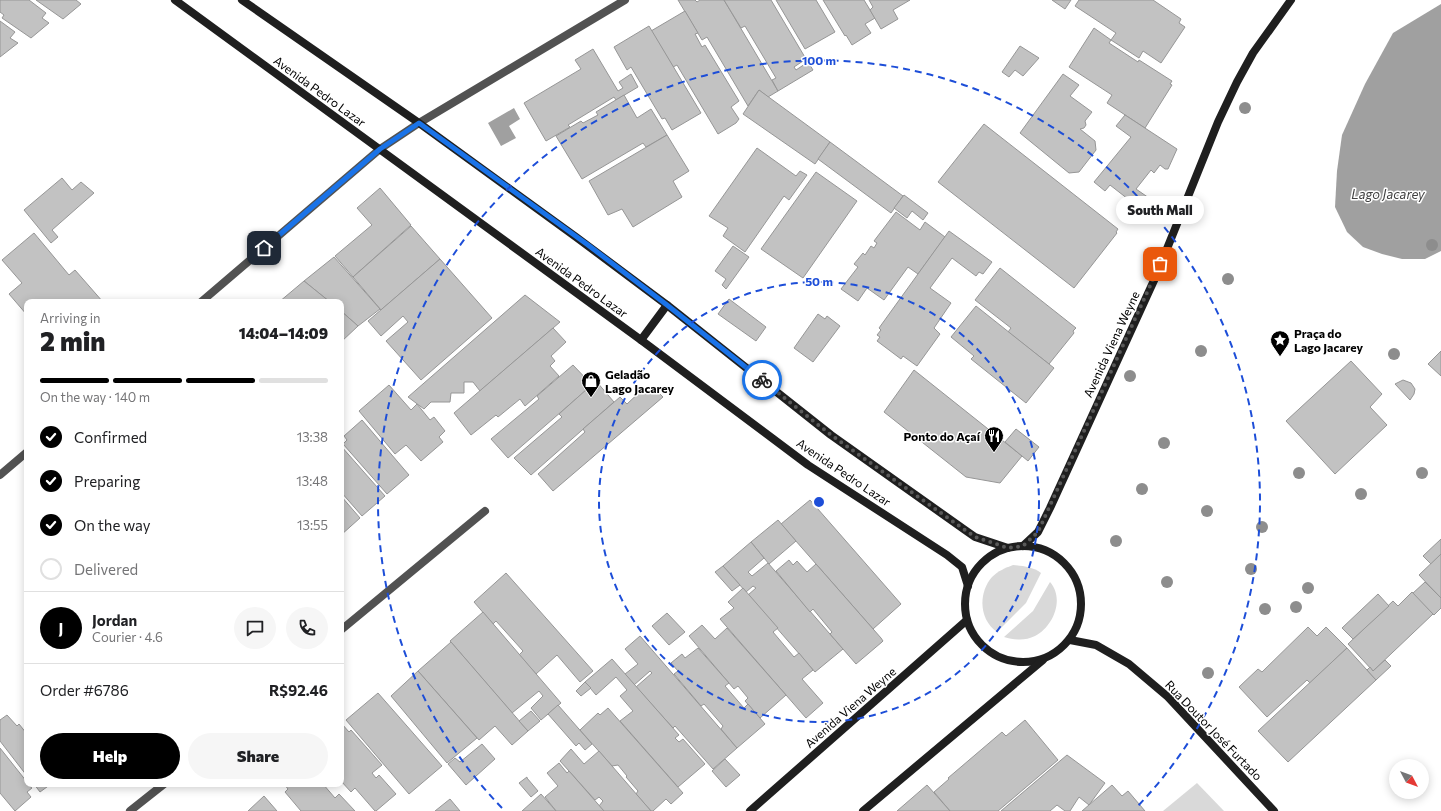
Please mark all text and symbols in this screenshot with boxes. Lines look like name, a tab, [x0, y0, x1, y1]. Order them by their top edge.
street label: Avenida Pedro Lazar	[271, 53, 369, 129]
text: 100 m	[802, 53, 836, 67]
water label: Lago Jacarey	[1351, 186, 1426, 202]
callout: South Mall	[1116, 196, 1204, 224]
text: South Mall	[1127, 202, 1193, 218]
pin	[247, 231, 281, 265]
icon: home	[253, 237, 275, 259]
street label: Avenida Pedro Lazar	[533, 244, 631, 320]
pin	[1143, 247, 1177, 281]
icon: bag	[1149, 253, 1171, 275]
text: 50 m	[805, 274, 833, 288]
street label: Avenida Viena Weyne	[1080, 289, 1142, 399]
text: Arriving in	[40, 310, 100, 326]
text: 14:04–14:09	[239, 324, 328, 342]
text: 2 min	[40, 325, 105, 356]
place label: Praça do Lago Jacarey	[1294, 326, 1363, 355]
place icon: Praça do Lago Jacarey	[1269, 329, 1291, 357]
courier	[742, 360, 782, 400]
place label: Geladão Lago Jacarey	[605, 367, 674, 396]
icon: bike	[751, 369, 773, 391]
shop icon: Geladão Lago Jacarey	[580, 370, 602, 398]
text: On the way · 140 m	[40, 389, 150, 405]
restaurant icon: Ponto do Açaí	[983, 425, 1005, 453]
icon: check	[40, 426, 62, 448]
text: Confirmed	[74, 428, 147, 446]
text: 13:38	[297, 429, 328, 445]
place label: Ponto do Açaí	[904, 429, 981, 443]
street label: Avenida Pedro Lazar	[794, 435, 894, 509]
icon: check	[40, 470, 62, 492]
text: Preparing	[74, 472, 140, 490]
text: 13:48	[296, 473, 328, 489]
centre of rings	[812, 495, 826, 509]
icon: check	[40, 514, 62, 536]
text: On the way	[74, 516, 151, 534]
text: 13:55	[297, 517, 328, 533]
text: Delivered	[74, 560, 138, 578]
button: chat	[234, 607, 276, 649]
button: phone	[286, 607, 328, 649]
text: Jordan	[92, 611, 137, 629]
text: J	[59, 619, 63, 637]
text: Courier · 4.6	[92, 629, 163, 645]
street label: Avenida Viena Weyne	[802, 664, 898, 750]
street label: Rua Doutor José Furtado	[1162, 677, 1265, 783]
text: Order #6786	[40, 681, 129, 699]
text: R$92.46	[269, 681, 328, 699]
button: Help	[40, 733, 180, 779]
button: Share	[188, 733, 328, 779]
north arrow	[1389, 759, 1429, 799]
map controls	[1389, 759, 1429, 799]

